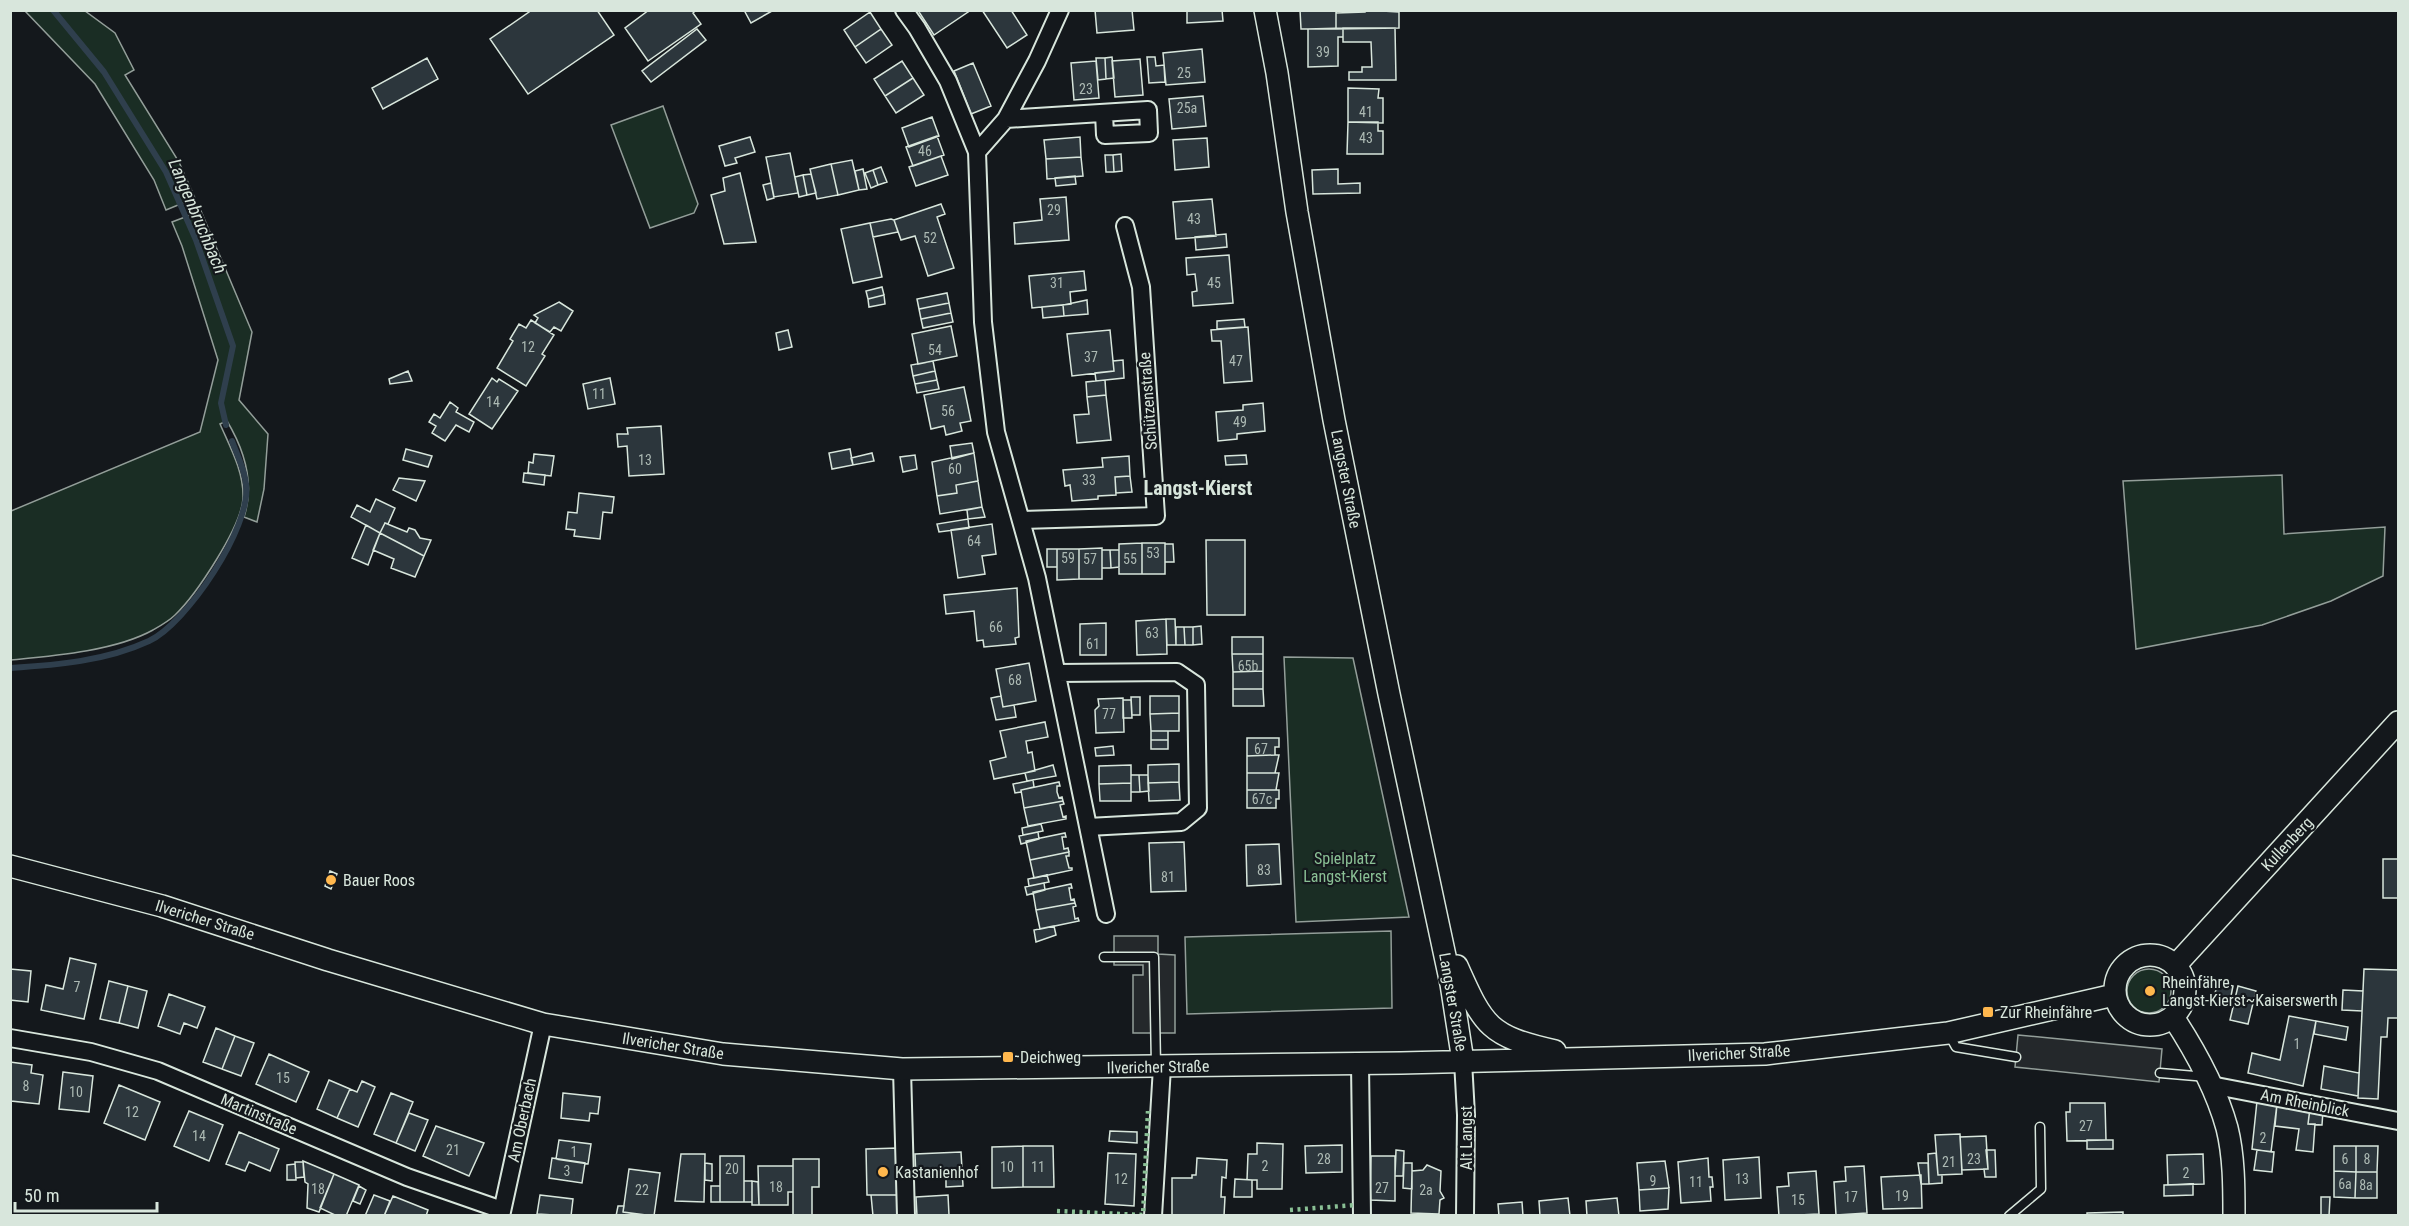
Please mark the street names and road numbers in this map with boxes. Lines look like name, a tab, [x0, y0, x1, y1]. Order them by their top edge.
street label: Schützenstraße	[1135, 351, 1161, 451]
street label: Langster Straße	[1327, 428, 1365, 530]
street label: Kullenberg	[2257, 813, 2317, 875]
street label: Ilvericher Straße	[153, 896, 257, 944]
street label: Langster Straße	[1435, 951, 1471, 1053]
street label: Ilvericher Straße	[621, 1029, 725, 1063]
street label: Ilvericher Straße	[1687, 1041, 1791, 1065]
street label: Ilvericher Straße	[1106, 1057, 1210, 1077]
street label: Am Oberbach	[504, 1076, 540, 1164]
street label: Am Rheinblick	[2259, 1085, 2352, 1121]
street label: Martinstraße	[218, 1089, 300, 1139]
street label: Alt Langst	[1457, 1106, 1476, 1170]

